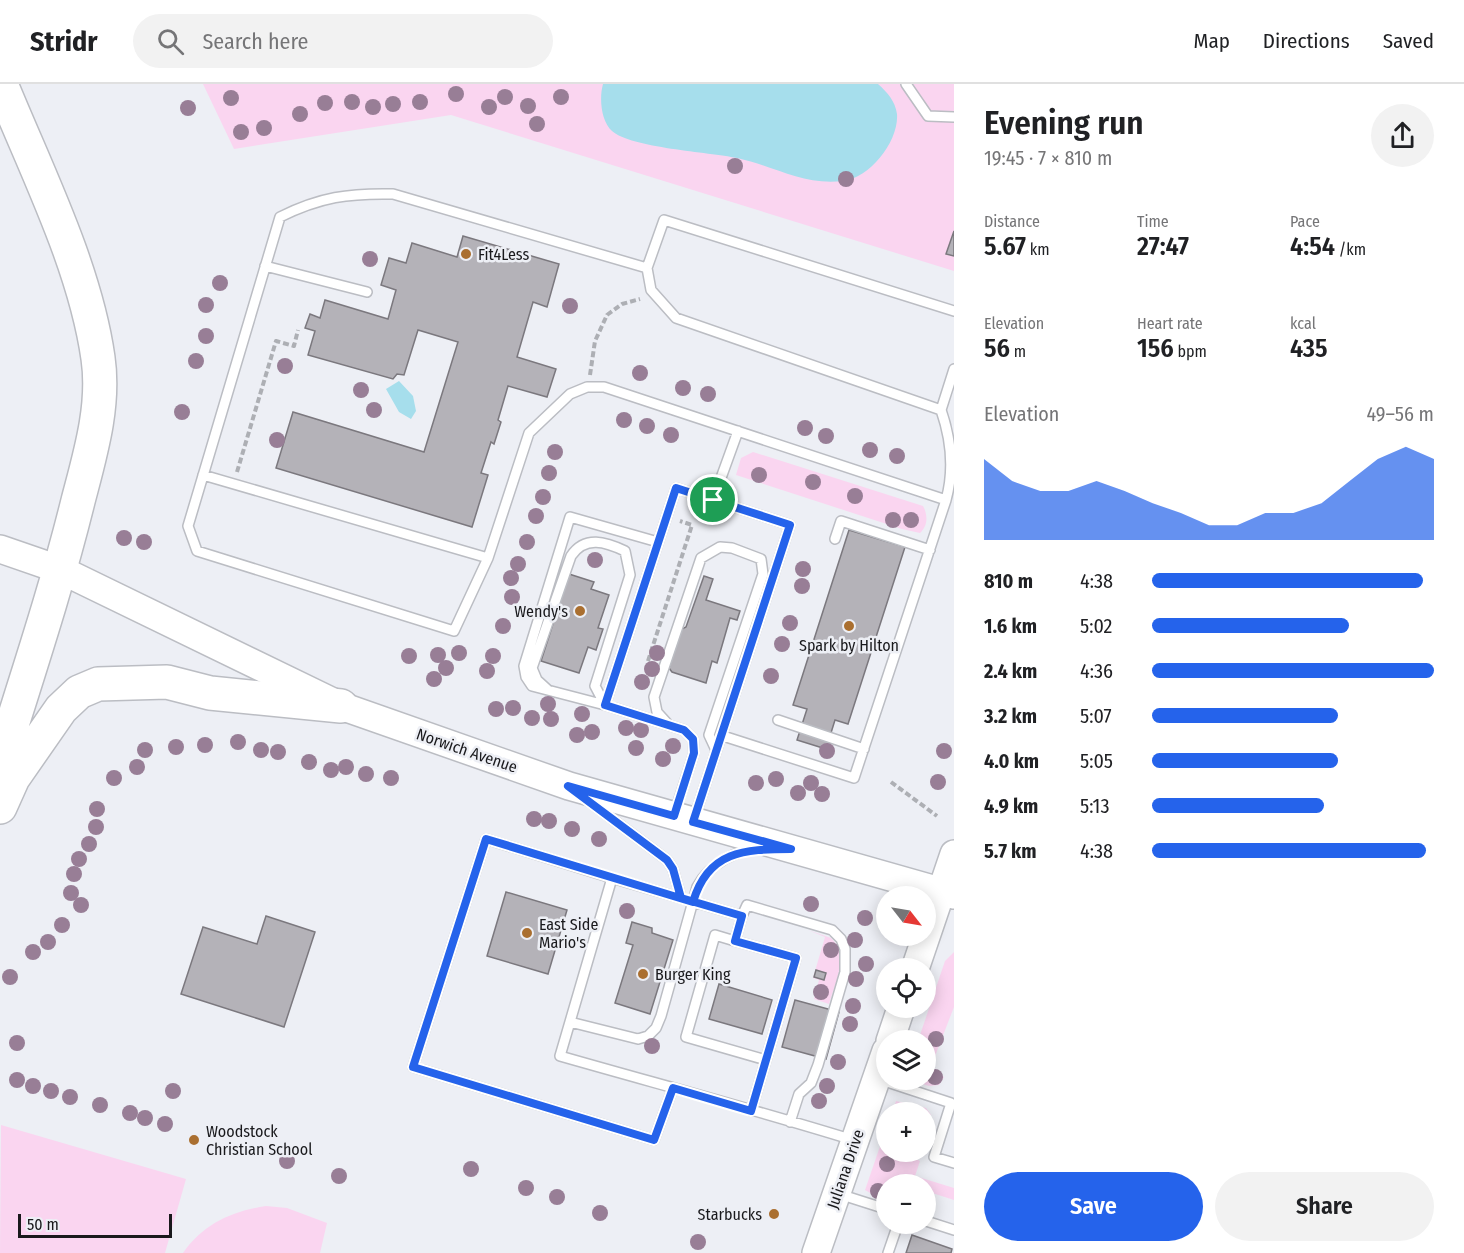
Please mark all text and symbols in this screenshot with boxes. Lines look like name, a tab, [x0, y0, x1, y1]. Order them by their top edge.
search box	[133, 14, 553, 68]
text: Stridr	[30, 25, 97, 58]
icon: search	[154, 25, 187, 58]
text: Search here	[202, 28, 308, 55]
text: Map	[1193, 28, 1230, 54]
text: Directions	[1263, 28, 1350, 54]
text: Saved	[1383, 28, 1434, 54]
text: Evening run	[984, 103, 1144, 143]
button: share	[1371, 104, 1434, 167]
text: 19:45 · 7 × 810 m	[984, 146, 1112, 170]
text: Distance	[984, 212, 1040, 231]
text: Time	[1137, 212, 1169, 231]
text: Pace	[1290, 212, 1320, 231]
text: 5.67	[984, 231, 1026, 262]
text: 27:47	[1137, 231, 1189, 262]
text: 4:54	[1290, 231, 1335, 262]
text: km	[1026, 240, 1050, 259]
text: /km	[1335, 240, 1366, 259]
place label: Fit4Less	[478, 245, 529, 264]
marker: Fit4Less	[459, 247, 473, 261]
text: Elevation	[984, 314, 1044, 333]
text: Heart rate	[1137, 314, 1203, 333]
text: kcal	[1290, 314, 1316, 333]
text: 56	[984, 333, 1010, 364]
text: 156	[1137, 333, 1174, 364]
text: 435	[1290, 333, 1328, 364]
text: m	[1010, 342, 1026, 361]
text: bpm	[1174, 342, 1207, 361]
text: Elevation	[984, 402, 1059, 426]
text: 49–56 m	[1367, 402, 1434, 426]
pin	[687, 474, 738, 525]
icon: arrive	[696, 483, 729, 516]
text: 810 m	[984, 569, 1033, 593]
text: 4:38	[1080, 569, 1113, 593]
place label: Wendy's	[514, 602, 568, 621]
marker: Wendy's	[573, 604, 587, 618]
text: 1.6 km	[984, 614, 1037, 638]
text: 5:02	[1080, 614, 1112, 638]
marker: Spark by Hilton	[842, 619, 856, 633]
place label: Spark by Hilton	[799, 636, 899, 655]
text: 2.4 km	[984, 659, 1037, 683]
text: 4:36	[1080, 659, 1113, 683]
text: 3.2 km	[984, 704, 1037, 728]
text: 5:07	[1080, 704, 1112, 728]
street label: Norwich Avenue	[414, 724, 520, 777]
text: 4.0 km	[984, 749, 1039, 773]
text: 5:05	[1080, 749, 1113, 773]
text: 4.9 km	[984, 794, 1038, 818]
text: 5:13	[1080, 794, 1109, 818]
text: 5.7 km	[984, 839, 1037, 863]
text: 4:38	[1080, 839, 1113, 863]
north arrow	[876, 886, 936, 946]
map controls	[876, 886, 936, 1234]
place label: East Side Mario's	[539, 915, 598, 952]
marker: East Side Mario's	[520, 926, 534, 940]
button: locate	[876, 958, 936, 1018]
place label: Burger King	[655, 965, 731, 984]
marker: Burger King	[636, 967, 650, 981]
button: layers	[876, 1030, 936, 1090]
button: +	[876, 1102, 936, 1162]
place label: Woodstock Christian School	[206, 1122, 312, 1159]
street label: Juliana Drive	[823, 1127, 868, 1211]
marker: Woodstock Christian School	[187, 1133, 201, 1147]
button: Save	[984, 1172, 1203, 1241]
button: Share	[1215, 1172, 1434, 1241]
button: −	[876, 1174, 936, 1234]
place label: Starbucks	[698, 1205, 762, 1224]
marker: Starbucks	[767, 1207, 781, 1221]
scale bar	[18, 1211, 172, 1238]
text: 50 m	[27, 1215, 59, 1234]

